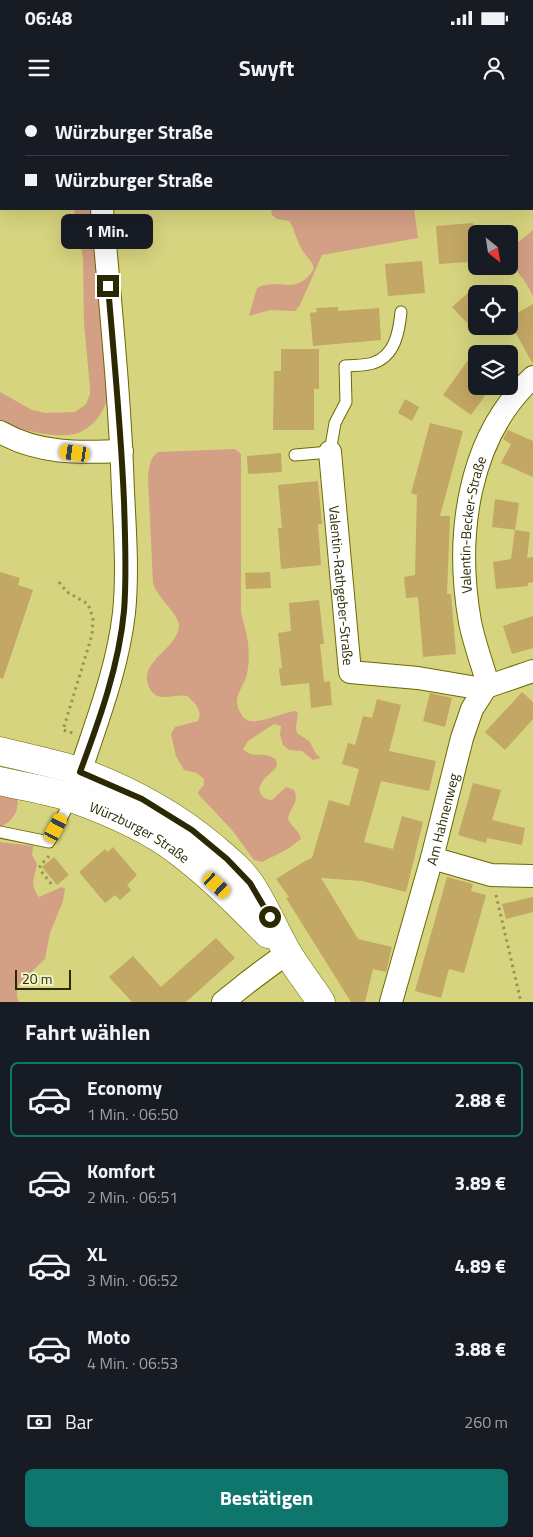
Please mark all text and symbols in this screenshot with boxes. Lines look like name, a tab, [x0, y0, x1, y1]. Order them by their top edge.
text: 06:48	[25, 3, 72, 32]
text: Swyft	[239, 51, 294, 85]
icon: menu	[25, 54, 53, 82]
icon: person	[480, 54, 508, 82]
text: Würzburger Straße	[55, 117, 213, 146]
text: Würzburger Straße	[55, 165, 213, 194]
callout: 1 Min.	[62, 214, 154, 248]
text: 1 Min.	[85, 219, 129, 243]
north arrow	[468, 225, 518, 275]
map controls	[468, 225, 518, 395]
route end	[97, 275, 119, 297]
button: locate	[468, 285, 518, 335]
button: layers	[468, 345, 518, 395]
car	[59, 443, 90, 463]
street label: Valentin-Becker-Straße	[454, 453, 491, 594]
street label: Valentin-Rathgeber-Straße	[324, 505, 360, 666]
street label: Am Hahnenweg	[420, 771, 463, 867]
street label: Würzburger Straße	[87, 795, 195, 867]
car	[42, 811, 69, 845]
car	[200, 869, 233, 901]
route start	[259, 906, 281, 928]
scale bar	[15, 967, 71, 990]
text: 20 m	[22, 968, 52, 989]
text: Fahrt wählen	[25, 1015, 150, 1049]
text: Economy	[87, 1073, 162, 1102]
icon: car	[27, 1077, 72, 1122]
text: 2.88 €	[454, 1085, 506, 1114]
text: 1 Min. · 06:50	[87, 1102, 178, 1126]
text: Komfort	[87, 1156, 155, 1185]
icon: car	[27, 1160, 72, 1205]
text: 3.89 €	[454, 1168, 506, 1197]
text: 2 Min. · 06:51	[87, 1185, 178, 1209]
text: XL	[87, 1239, 107, 1268]
icon: car	[27, 1243, 72, 1288]
text: 4.89 €	[454, 1251, 506, 1280]
text: 3 Min. · 06:52	[87, 1268, 178, 1292]
text: Moto	[87, 1322, 130, 1351]
icon: car	[27, 1326, 72, 1371]
text: 3.88 €	[454, 1334, 506, 1363]
text: 4 Min. · 06:53	[87, 1351, 178, 1375]
text: Bar	[65, 1407, 93, 1436]
icon: cash	[25, 1408, 53, 1436]
text: 260 m	[464, 1410, 508, 1434]
button: Bestätigen	[25, 1469, 508, 1527]

